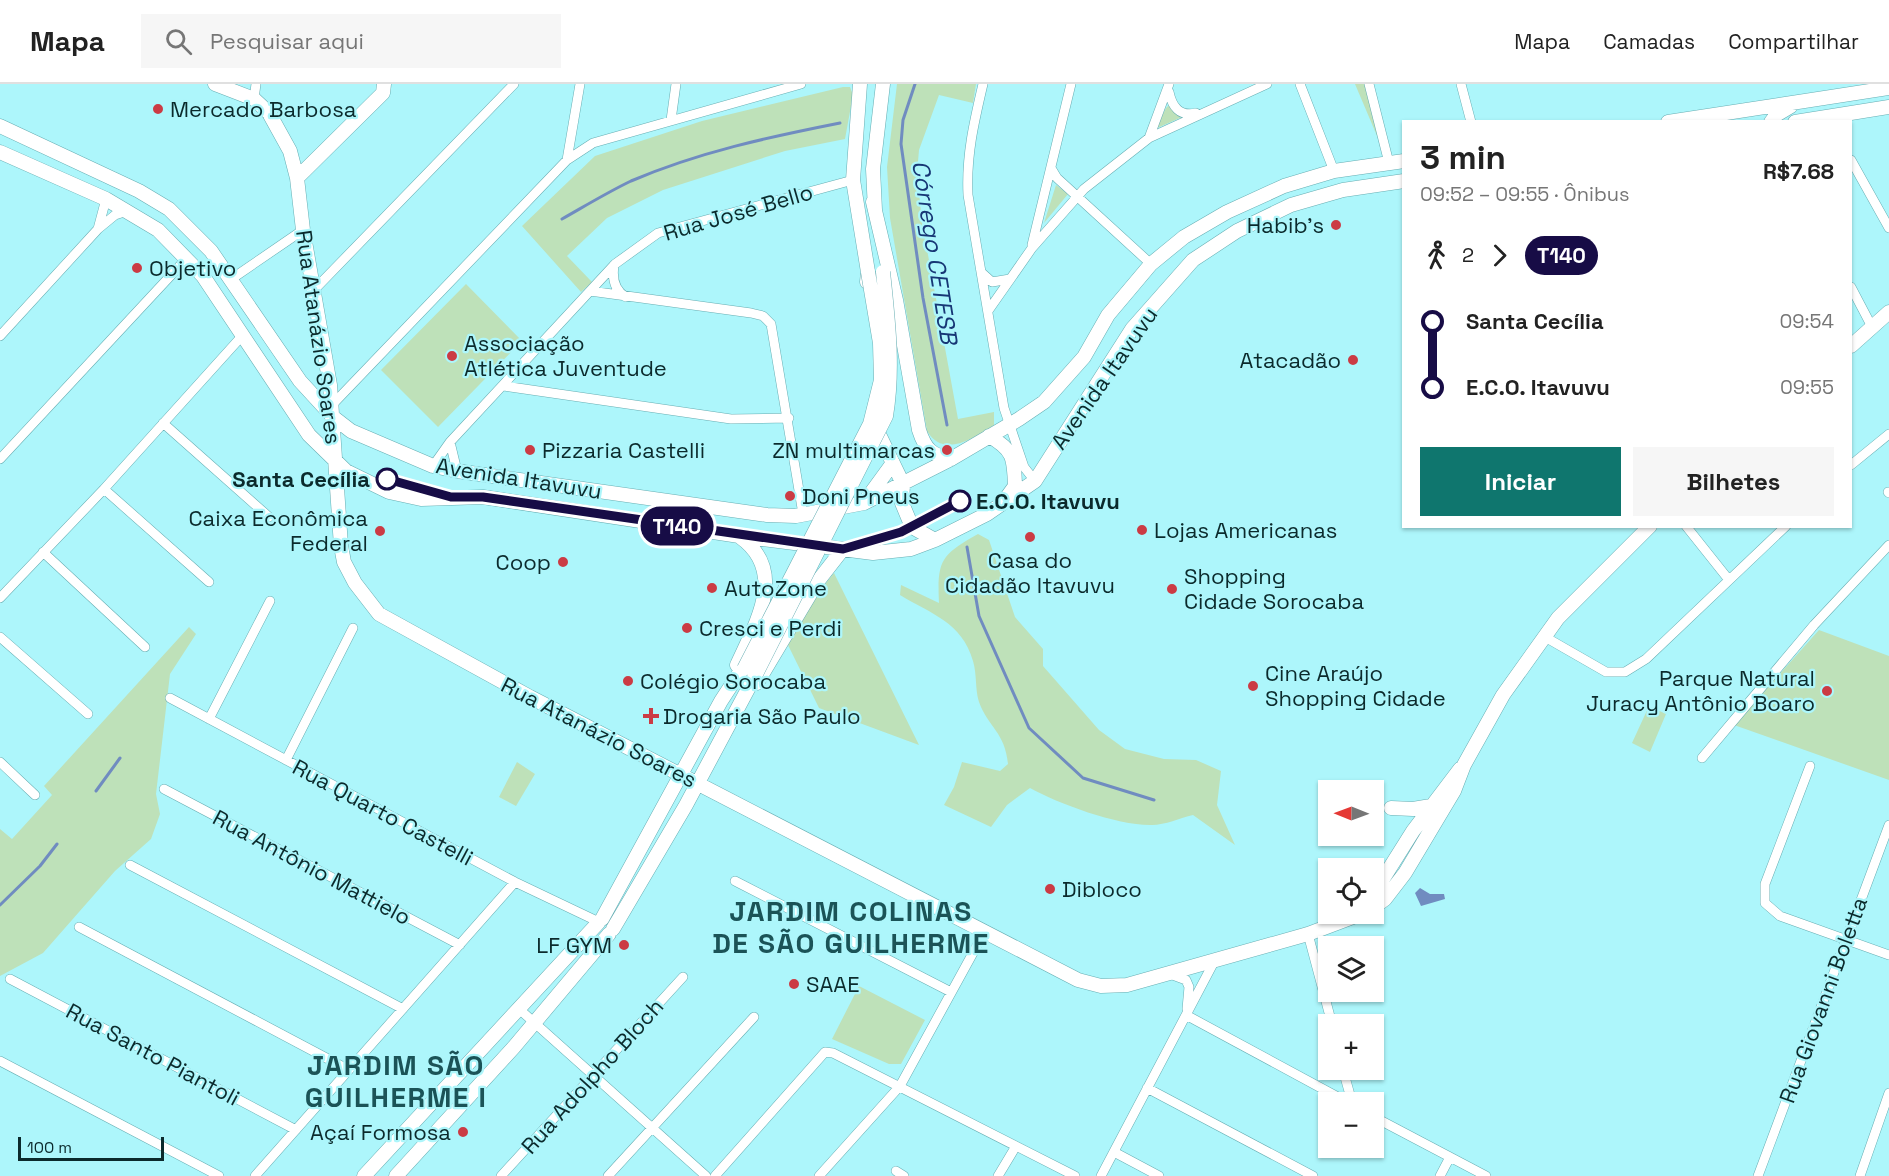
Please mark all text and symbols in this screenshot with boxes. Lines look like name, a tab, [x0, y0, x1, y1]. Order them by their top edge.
search box	[141, 14, 561, 68]
text: Mapa	[30, 23, 105, 59]
icon: search	[162, 25, 195, 58]
text: Pesquisar aqui	[210, 27, 364, 55]
text: Mapa	[1514, 28, 1570, 55]
text: Camadas	[1603, 28, 1695, 55]
text: Compartilhar	[1728, 28, 1859, 55]
place label: Mercado Barbosa	[170, 95, 357, 123]
marker: Mercado Barbosa	[151, 102, 165, 116]
text: 3 min	[1420, 137, 1506, 179]
text: R$7.68	[1763, 157, 1834, 185]
water label: Córrego CETESB	[905, 158, 965, 349]
street label: Rua José Bello	[660, 177, 816, 247]
text: 09:52 – 09:55 · Ônibus	[1420, 181, 1630, 207]
place label: Habib's	[1247, 211, 1324, 239]
marker: Habib's	[1329, 218, 1343, 232]
street label: Rua Atanázio Soares	[290, 228, 348, 446]
icon: walk	[1420, 239, 1453, 272]
icon: forward	[1483, 239, 1516, 272]
text: 2	[1462, 242, 1474, 268]
text: T140	[1537, 242, 1586, 269]
place label: Objetivo	[149, 254, 236, 282]
marker: Objetivo	[130, 261, 144, 275]
street label: Avenida Itavuvu	[1045, 301, 1163, 455]
text: Santa Cecília	[1466, 307, 1604, 335]
text: 09:54	[1779, 308, 1834, 334]
place label: Associação Atlética Juventude	[464, 329, 667, 382]
place label: Atacadão	[1240, 346, 1341, 374]
marker: Associação Atlética Juventude	[445, 349, 459, 363]
marker: Atacadão	[1346, 353, 1360, 367]
text: E.C.O. Itavuvu	[1466, 373, 1610, 401]
text: 09:55	[1780, 374, 1834, 400]
place label: Pizzaria Castelli	[542, 436, 705, 464]
place label: ZN multimarcas	[772, 436, 935, 464]
marker: Pizzaria Castelli	[523, 443, 537, 457]
marker: ZN multimarcas	[940, 443, 954, 457]
button: Iniciar	[1420, 447, 1621, 516]
button: Bilhetes	[1633, 447, 1834, 516]
street label: Avenida Itavuvu	[434, 451, 604, 505]
place label: Santa Cecília	[232, 465, 370, 493]
marker: Santa Cecília	[376, 468, 398, 490]
place label: Doni Pneus	[802, 482, 920, 510]
place label: E.C.O. Itavuvu	[976, 487, 1120, 515]
marker: Doni Pneus	[783, 489, 797, 503]
marker: E.C.O. Itavuvu	[949, 490, 971, 512]
place label: Caixa Econômica Federal	[188, 504, 368, 557]
line badge: T140	[635, 506, 719, 546]
text: T140	[653, 513, 701, 540]
place label: Lojas Americanas	[1154, 516, 1337, 544]
marker: Lojas Americanas	[1135, 523, 1149, 537]
marker: Caixa Econômica Federal	[373, 524, 387, 538]
marker: Casa do Cidadão Itavuvu	[1023, 530, 1037, 544]
place label: Casa do Cidadão Itavuvu	[945, 546, 1115, 599]
place label: Coop	[496, 548, 551, 576]
marker: Coop	[556, 555, 570, 569]
place label: Shopping Cidade Sorocaba	[1184, 562, 1364, 615]
place label: AutoZone	[724, 574, 827, 602]
marker: AutoZone	[705, 581, 719, 595]
marker: Shopping Cidade Sorocaba	[1165, 582, 1179, 596]
place label: Cresci e Perdi	[699, 614, 842, 642]
marker: Cresci e Perdi	[680, 621, 694, 635]
place label: Cine Araújo Shopping Cidade	[1265, 659, 1446, 712]
place label: Parque Natural Juracy Antônio Boaro	[1586, 664, 1815, 717]
place label: Colégio Sorocaba	[640, 667, 826, 695]
street label: Rua Atanázio Soares	[496, 670, 702, 794]
marker: Colégio Sorocaba	[621, 674, 635, 688]
marker: Cine Araújo Shopping Cidade	[1246, 679, 1260, 693]
marker: Parque Natural Juracy Antônio Boaro	[1820, 684, 1834, 698]
place label: Drogaria São Paulo	[663, 702, 861, 730]
marker: Drogaria São Paulo	[644, 709, 658, 723]
street label: Rua Quarto Castelli	[288, 753, 478, 871]
north arrow	[1318, 780, 1384, 846]
map controls	[1318, 780, 1384, 1158]
street label: Rua Antônio Mattielo	[208, 803, 416, 931]
button: locate	[1318, 858, 1384, 924]
place label: Dibloco	[1062, 875, 1142, 903]
marker: Dibloco	[1043, 882, 1057, 896]
district label: JARDIM COLINAS DE SÃO GUILHERME	[712, 893, 990, 961]
street label: Rua Giovanni Boletta	[1773, 893, 1873, 1107]
place label: LF GYM	[536, 931, 612, 959]
button: layers	[1318, 936, 1384, 1002]
marker: LF GYM	[617, 938, 631, 952]
place label: SAAE	[806, 970, 860, 998]
marker: SAAE	[787, 977, 801, 991]
street label: Rua Adolpho Bloch	[515, 993, 669, 1159]
street label: Rua Santo Piantoli	[61, 996, 245, 1112]
button: +	[1318, 1014, 1384, 1080]
district label: JARDIM SÃO GUILHERME I	[305, 1047, 487, 1115]
button: −	[1318, 1092, 1384, 1158]
place label: Açaí Formosa	[310, 1118, 451, 1146]
marker: Açaí Formosa	[456, 1125, 470, 1139]
scale bar	[18, 1134, 164, 1162]
text: 100 m	[27, 1137, 72, 1158]

